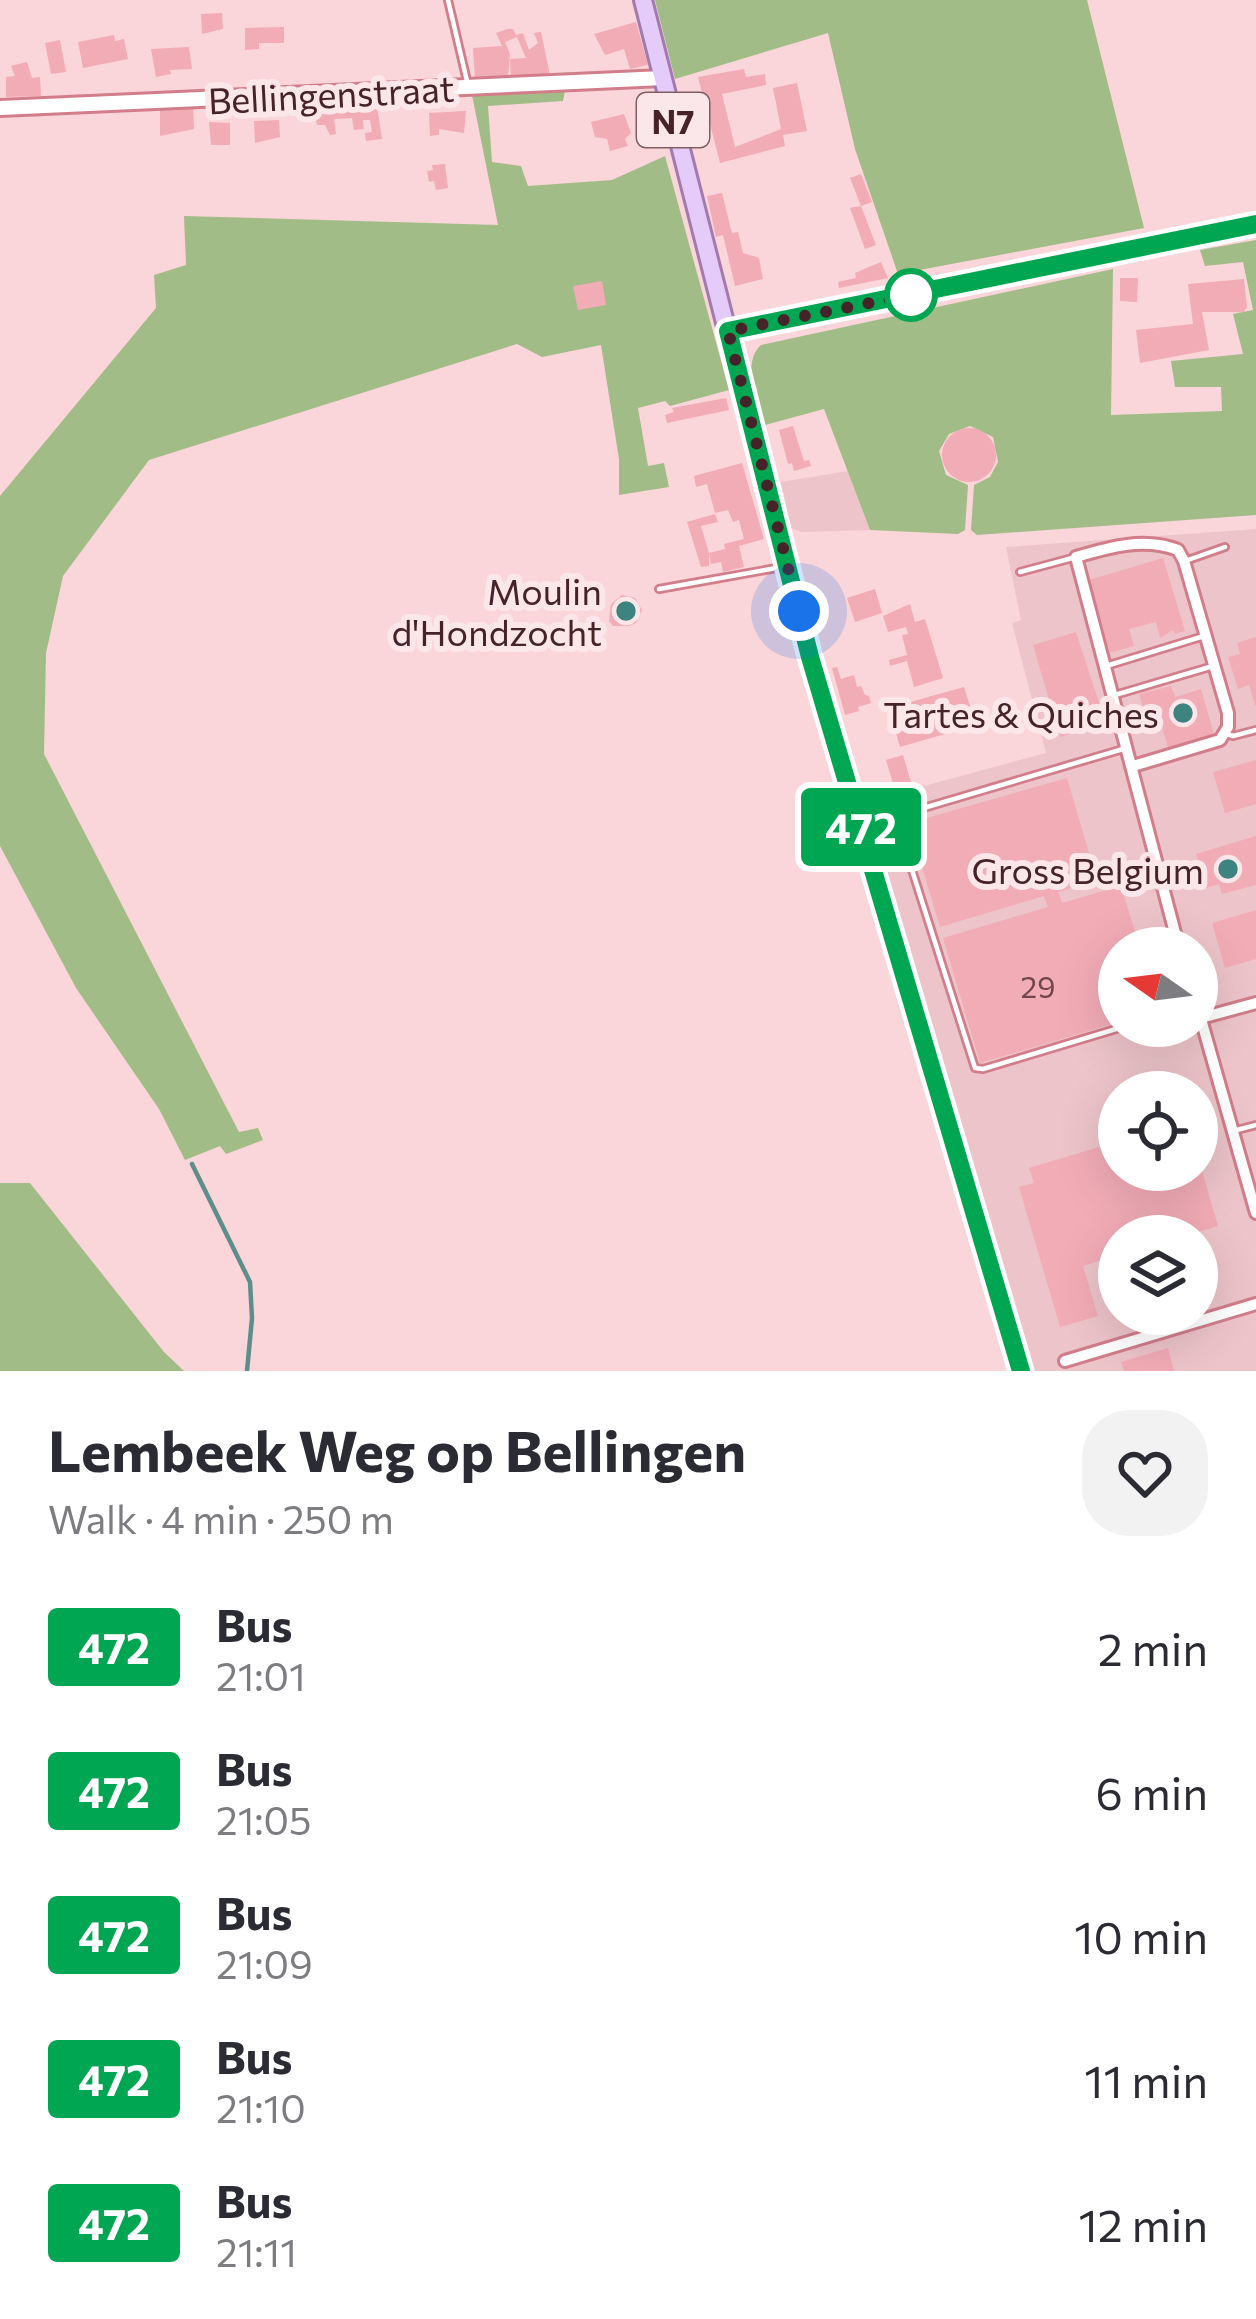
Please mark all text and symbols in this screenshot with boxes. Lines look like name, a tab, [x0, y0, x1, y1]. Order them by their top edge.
street label: Bellingenstraat	[207, 65, 455, 121]
road number: N7	[637, 93, 709, 147]
unlabelled marker	[886, 270, 936, 320]
place label: Moulin d'Hondzocht	[391, 568, 602, 653]
your location	[769, 581, 829, 641]
marker: Moulin d'Hondzocht	[613, 598, 639, 624]
place label: Tartes & Quiches	[883, 691, 1159, 735]
marker: Tartes & Quiches	[1170, 700, 1196, 726]
line badge: 472	[792, 788, 930, 866]
text: 472	[825, 801, 897, 853]
place label: Gross Belgium	[971, 847, 1204, 891]
marker: Gross Belgium	[1215, 856, 1241, 882]
north arrow	[1098, 927, 1218, 1047]
map controls	[1098, 927, 1218, 1335]
house number: 29	[1021, 967, 1055, 1004]
button: locate	[1098, 1071, 1218, 1191]
button: layers	[1098, 1215, 1218, 1335]
button: heart	[1082, 1410, 1208, 1536]
text: Lembeek Weg op Bellingen	[48, 1414, 746, 1484]
text: Walk · 4 min · 250 m	[48, 1494, 394, 1542]
text: Bus	[216, 1596, 292, 1651]
text: 2 min	[1098, 1620, 1208, 1675]
text: 472	[78, 1621, 150, 1673]
text: 21:01	[216, 1651, 306, 1699]
text: Bus	[216, 1740, 292, 1795]
text: 6 min	[1095, 1764, 1208, 1819]
text: 472	[78, 1765, 150, 1817]
text: 21:05	[216, 1795, 311, 1843]
text: Bus	[216, 1884, 292, 1939]
text: 10 min	[1074, 1908, 1208, 1963]
text: 472	[78, 1909, 150, 1961]
text: 21:09	[216, 1939, 313, 1987]
text: Bus	[216, 2028, 292, 2083]
text: 11 min	[1084, 2052, 1208, 2107]
text: 472	[78, 2053, 150, 2105]
text: 21:10	[216, 2083, 306, 2131]
text: Bus	[216, 2172, 292, 2227]
text: 12 min	[1079, 2196, 1208, 2251]
text: 472	[78, 2197, 150, 2249]
text: 21:11	[216, 2227, 297, 2275]

